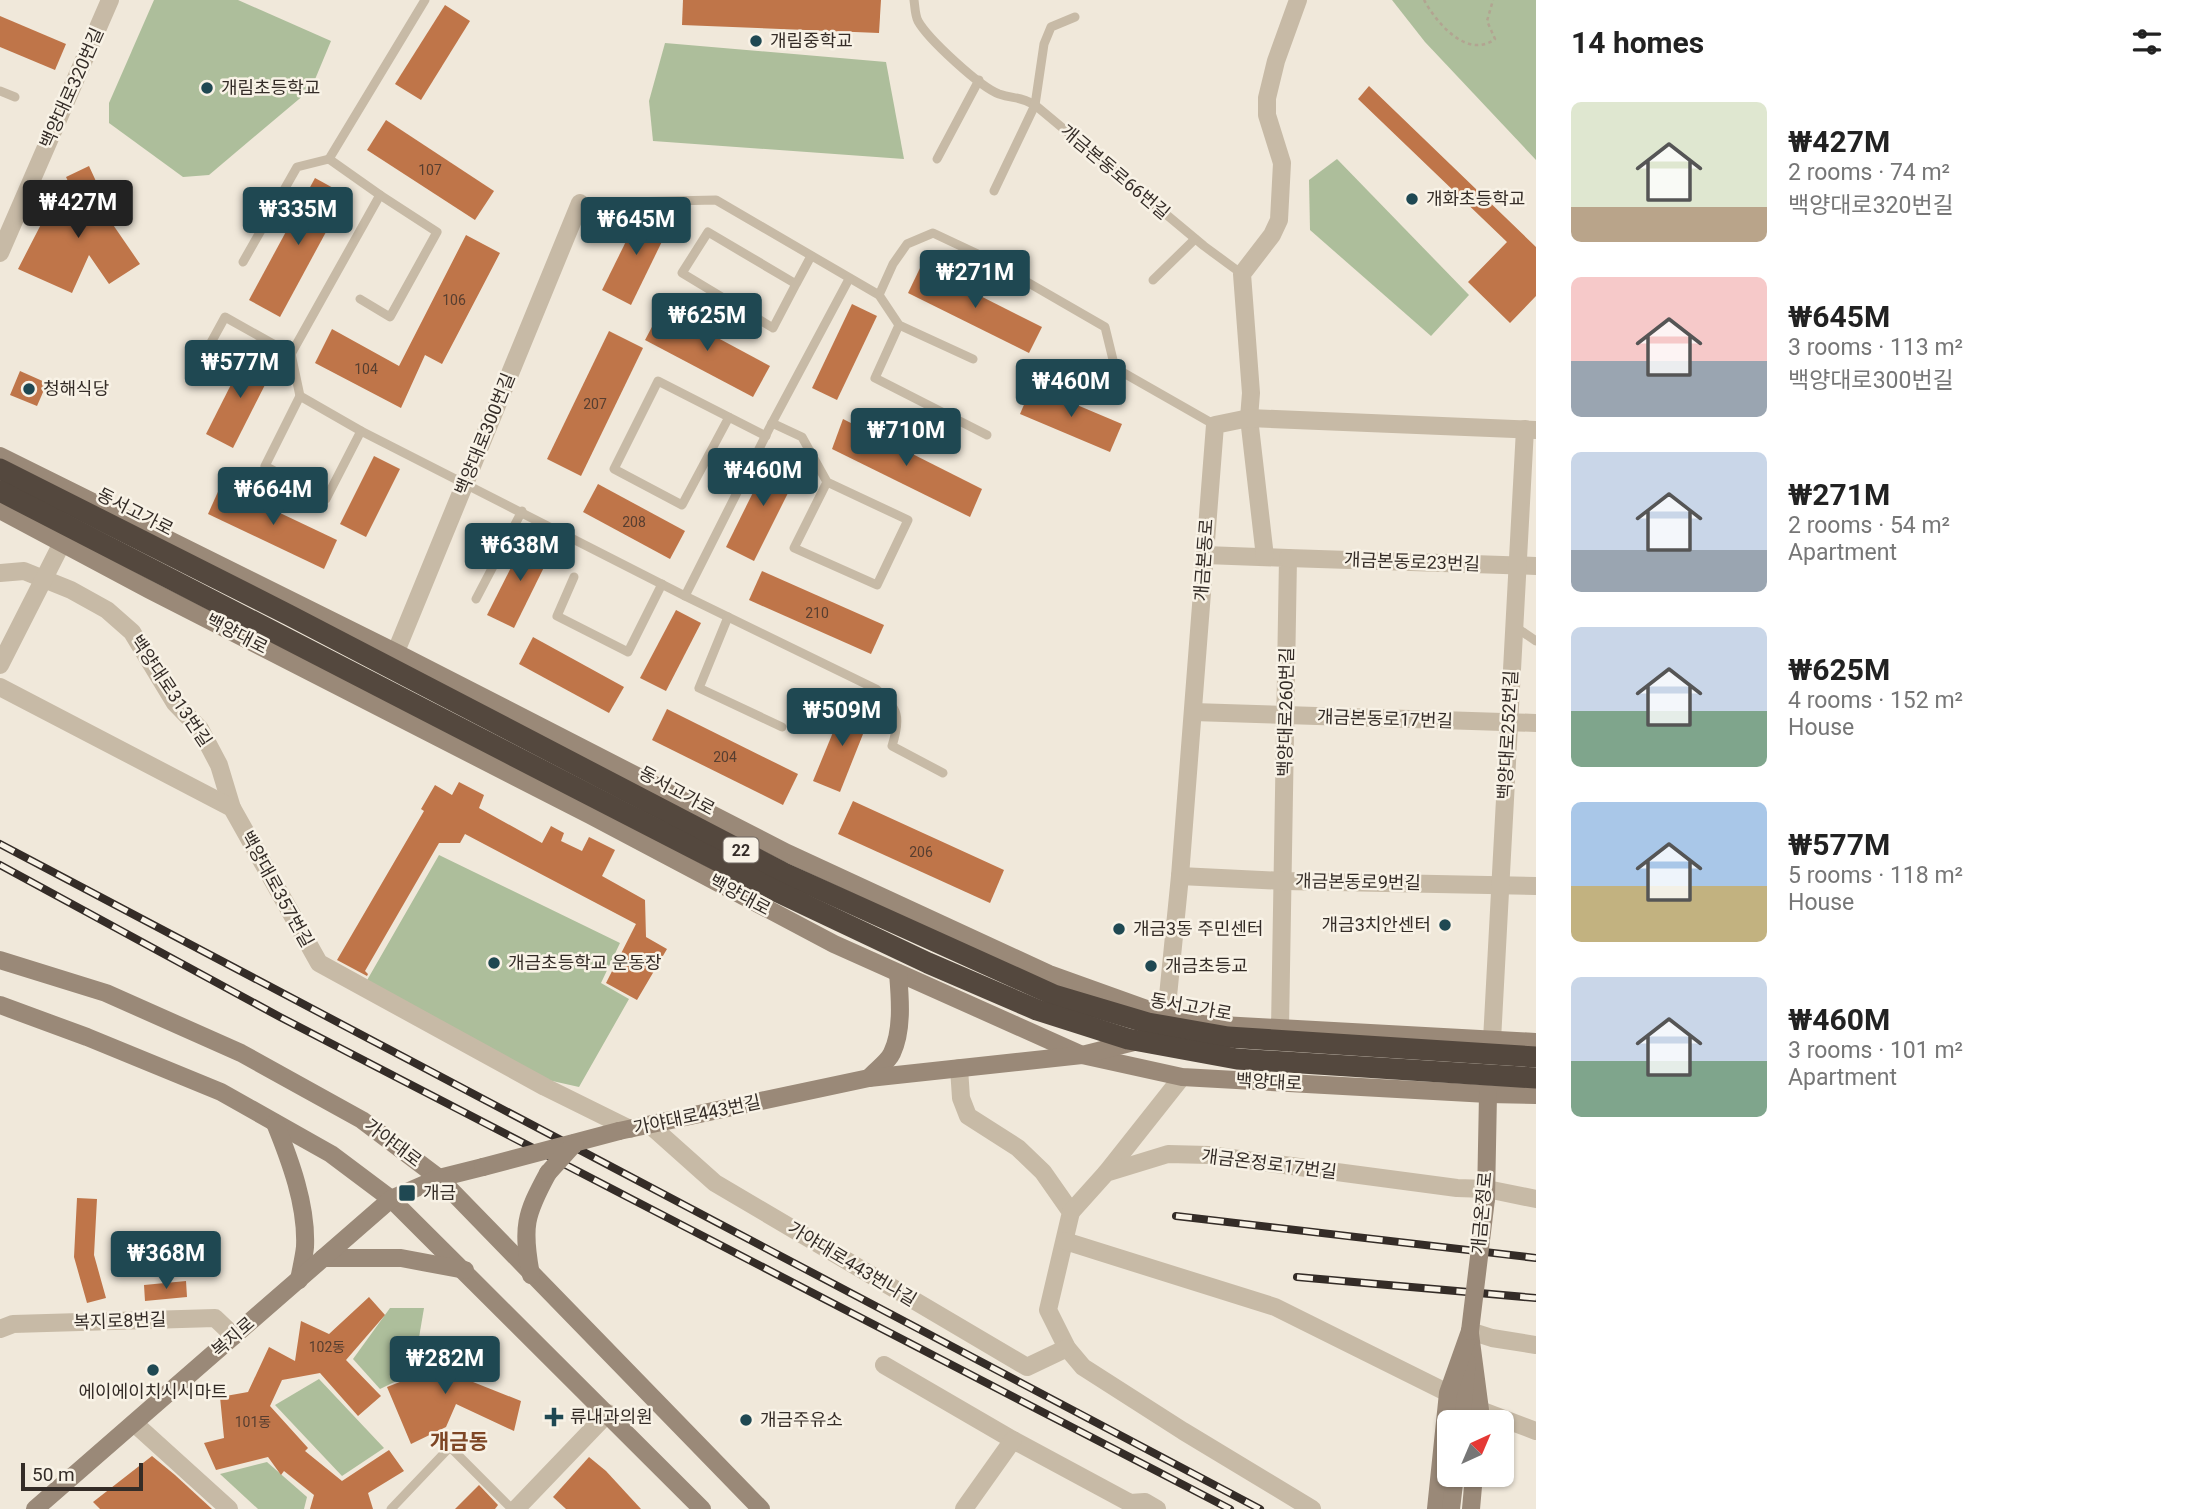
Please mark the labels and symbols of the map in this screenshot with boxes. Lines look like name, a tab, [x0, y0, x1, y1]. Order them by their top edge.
street label: 백양대로320번길	[36, 24, 108, 151]
place label: 개림중학교	[770, 30, 853, 51]
marker: 개림중학교	[748, 33, 764, 49]
place label: 개림초등학교	[221, 77, 320, 98]
marker: 개림초등학교	[199, 80, 215, 96]
street label: 개금본동로66번길	[1056, 120, 1174, 223]
house number: 107	[418, 162, 442, 178]
pin: ₩427M	[29, 180, 127, 240]
pin: ₩335M	[249, 188, 347, 247]
place label: 개화초등학교	[1426, 188, 1525, 209]
marker: 개화초등학교	[1404, 191, 1420, 207]
pin: ₩645M	[587, 198, 685, 257]
pin: ₩271M	[926, 250, 1024, 310]
house number: 106	[442, 292, 466, 308]
pin: ₩625M	[658, 294, 756, 353]
pin: ₩577M	[191, 340, 289, 400]
pin: ₩460M	[1022, 360, 1120, 419]
house number: 104	[354, 361, 378, 377]
street label: 백양대로300번길	[451, 370, 519, 498]
place label: 청해식당	[43, 378, 109, 399]
marker: 청해식당	[21, 381, 37, 397]
house number: 207	[583, 396, 607, 412]
pin: ₩710M	[857, 408, 955, 468]
pin: ₩460M	[714, 448, 812, 508]
pin: ₩664M	[224, 468, 322, 527]
street label: 동서고가로	[94, 483, 177, 540]
house number: 208	[622, 514, 646, 530]
street label: 개금본동로	[1190, 518, 1217, 602]
pin: ₩638M	[471, 524, 569, 583]
street label: 개금본동로23번길	[1344, 549, 1480, 574]
house number: 210	[805, 605, 829, 621]
street label: 백양대로	[203, 609, 272, 658]
street label: 백양대로313번길	[126, 631, 216, 750]
street label: 백양대로260번길	[1274, 647, 1297, 777]
street label: 백양대로252번길	[1494, 670, 1521, 800]
pin: ₩509M	[793, 688, 891, 748]
street label: 개금본동로17번길	[1317, 706, 1453, 731]
house number: 204	[713, 749, 737, 765]
street label: 동서고가로	[636, 762, 719, 819]
street label: 백양대로357번길	[237, 827, 318, 951]
road number: 22	[724, 838, 758, 862]
house number: 206	[909, 844, 933, 860]
street label: 백양대로	[706, 870, 774, 919]
street label: 개금본동로9번길	[1295, 870, 1421, 893]
place label: 개금3치안센터	[1322, 914, 1431, 935]
marker: 개금3치안센터	[1437, 917, 1453, 933]
place label: 개금3동 주민센터	[1133, 918, 1264, 939]
marker: 개금3동 주민센터	[1111, 921, 1127, 937]
place label: 개금초등학교 운동장	[508, 952, 662, 973]
marker: 개금초등학교 운동장	[486, 955, 502, 971]
place label: 개금초등교	[1165, 955, 1248, 976]
marker: 개금초등교	[1143, 958, 1159, 974]
street label: 동서고가로	[1148, 989, 1234, 1024]
street label: 백양대로	[1235, 1069, 1303, 1094]
street label: 가야대로443번길	[631, 1091, 763, 1138]
street label: 가야대로	[361, 1114, 426, 1171]
street label: 개금온정로17번길	[1200, 1145, 1338, 1182]
street label: 개금온정로	[1467, 1171, 1496, 1255]
place label: 개금	[423, 1182, 456, 1203]
marker: 개금	[397, 1183, 417, 1203]
street label: 가야대로443번나길	[784, 1217, 920, 1310]
pin: ₩368M	[117, 1232, 215, 1291]
street label: 복지로8번길	[73, 1308, 167, 1333]
street label: 복지로	[207, 1312, 258, 1361]
pin: ₩282M	[396, 1336, 494, 1396]
house number: 102동	[309, 1339, 345, 1355]
marker: 에이에이치시시마트	[145, 1362, 161, 1378]
place label: 에이에이치시시마트	[78, 1381, 228, 1402]
place label: 류내과의원	[570, 1406, 653, 1427]
marker: 류내과의원	[544, 1407, 564, 1427]
place label: 개금주유소	[760, 1409, 843, 1430]
north arrow	[1437, 1410, 1514, 1488]
marker: 개금주유소	[738, 1412, 754, 1428]
house number: 101동	[235, 1414, 271, 1430]
district label: 개금동	[430, 1430, 488, 1454]
scale bar	[21, 1460, 144, 1492]

